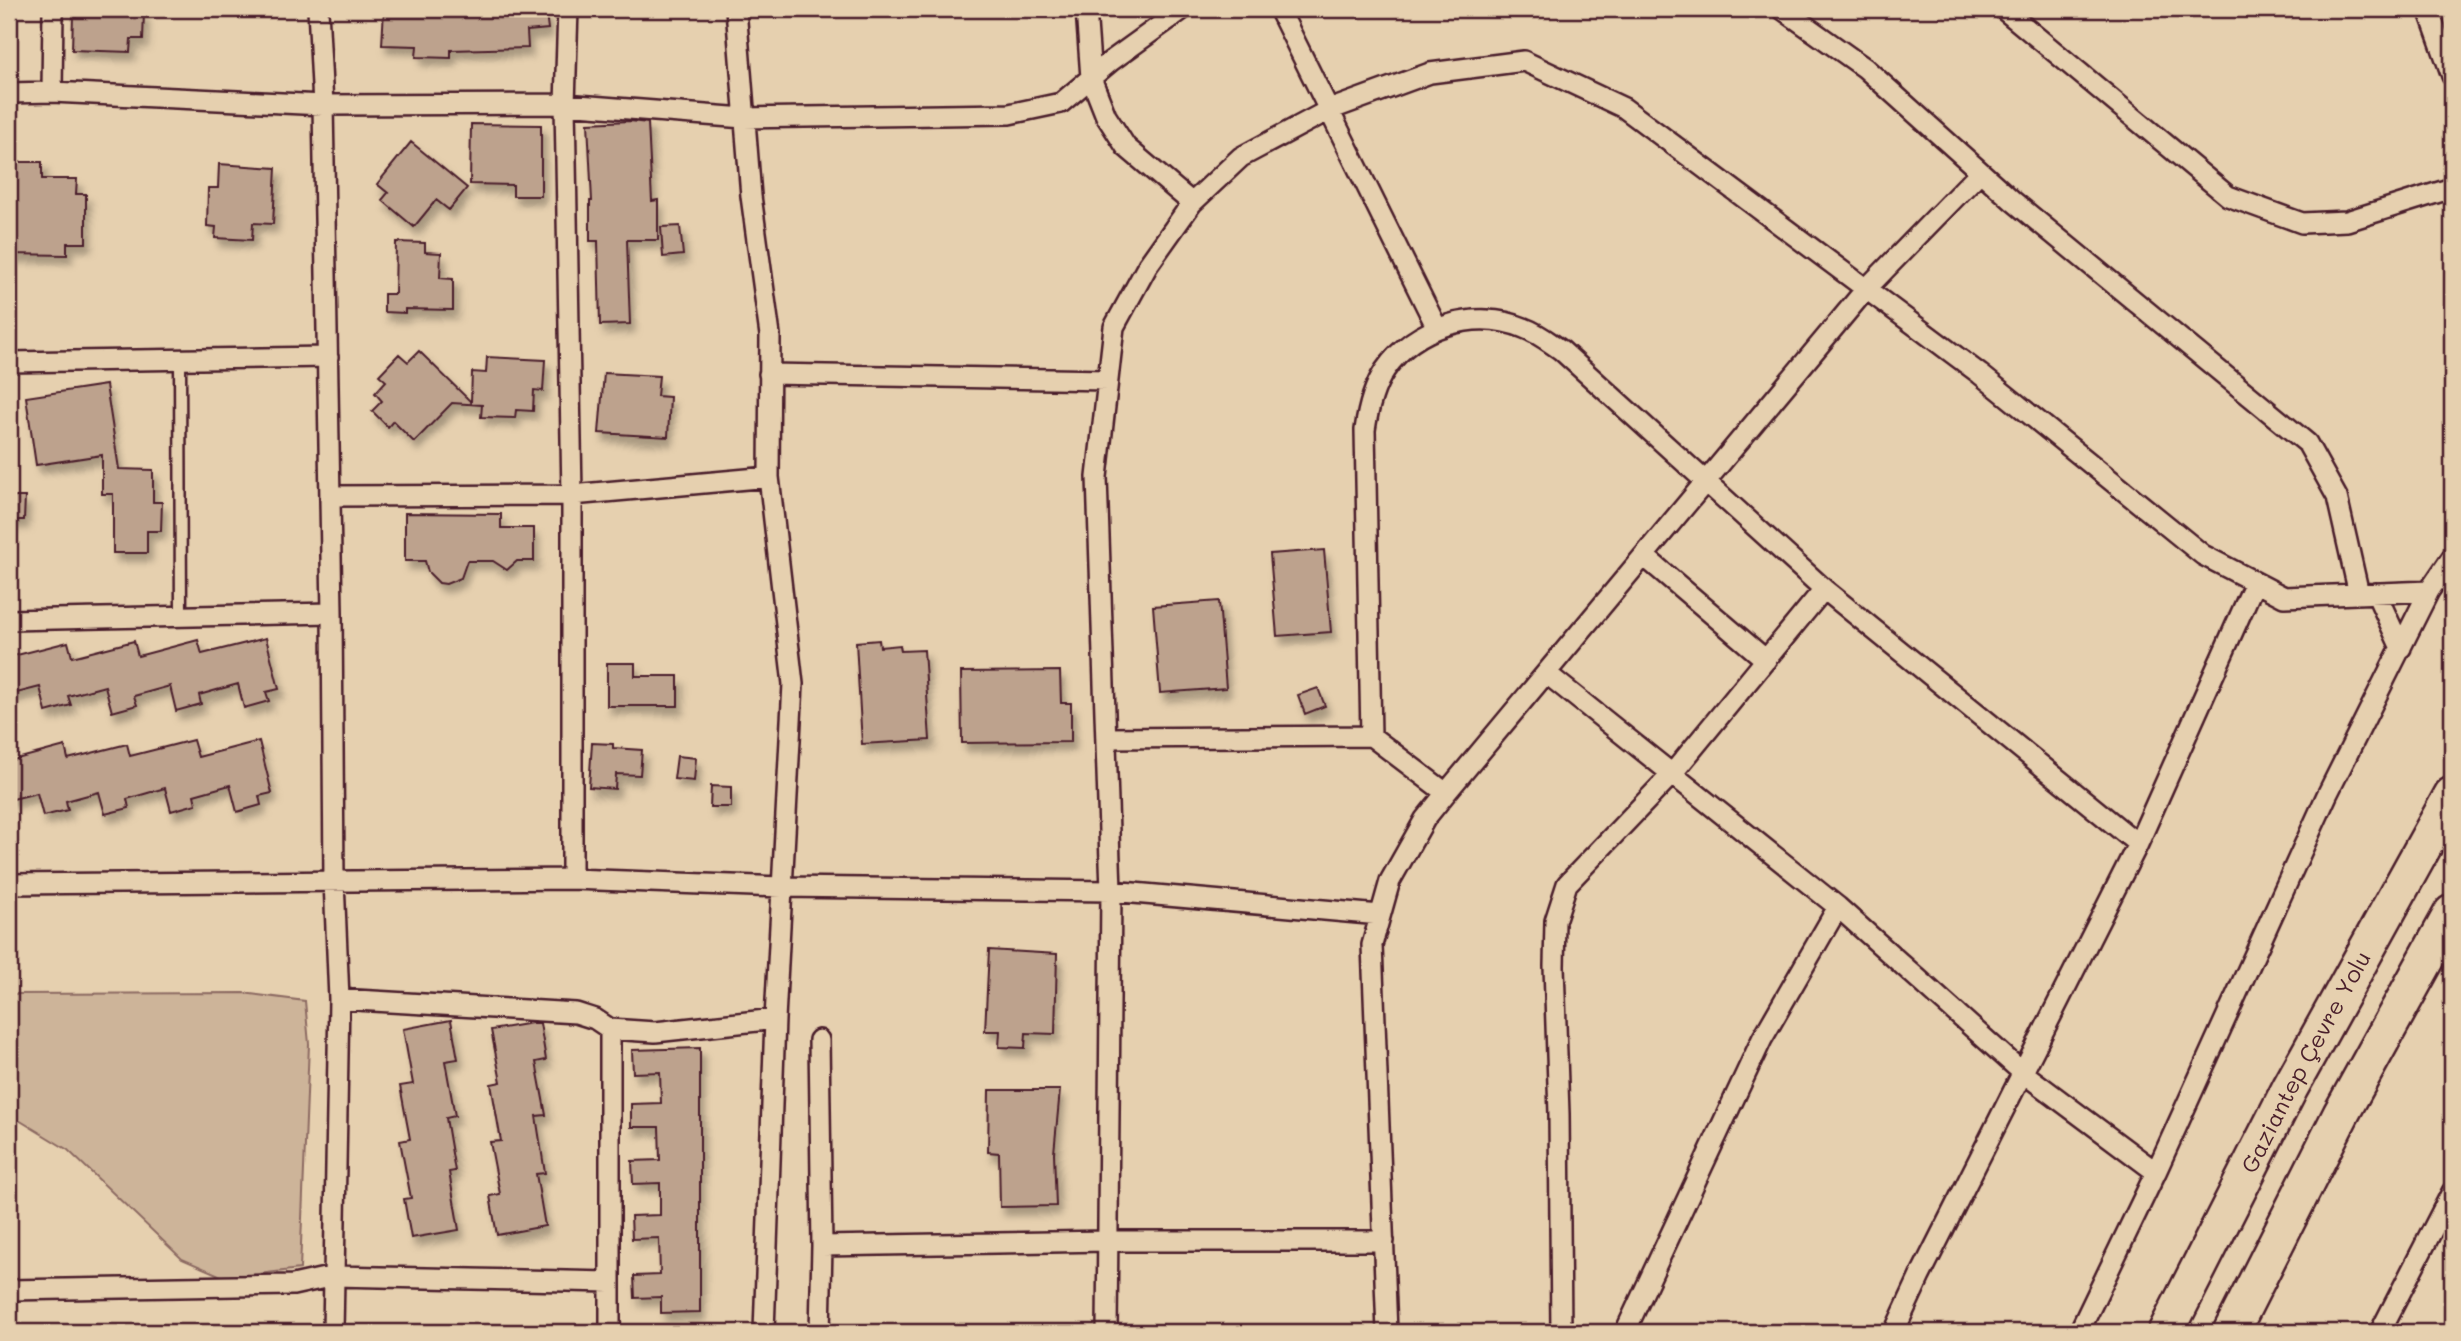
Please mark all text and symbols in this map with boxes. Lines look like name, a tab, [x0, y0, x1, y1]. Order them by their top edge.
street label: Gaziantep Çevre Yolu	[2233, 945, 2377, 1178]

